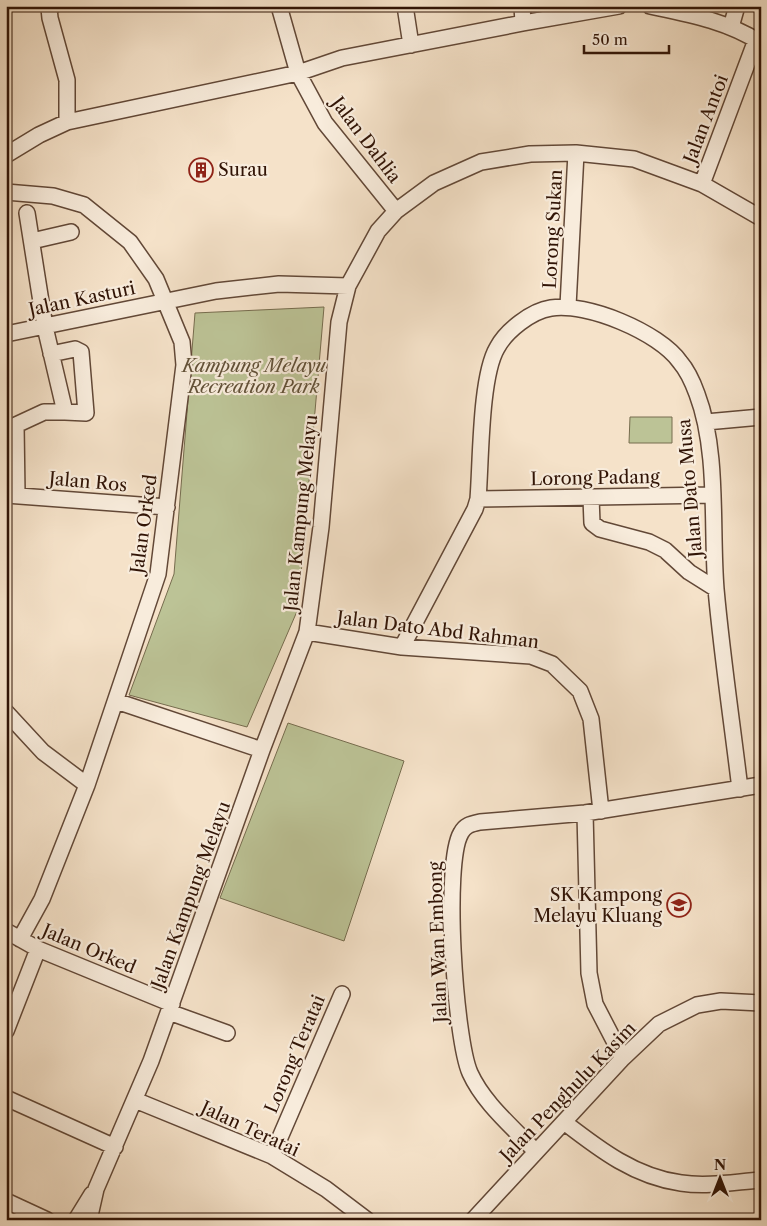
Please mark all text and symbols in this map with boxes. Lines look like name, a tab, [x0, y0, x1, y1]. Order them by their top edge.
scale bar	[584, 22, 670, 54]
text: 50 m	[592, 30, 628, 49]
street label: Jalan Antoi	[678, 71, 733, 169]
street label: Jalan Dahlia	[325, 90, 406, 188]
building icon: Surau	[188, 157, 214, 183]
place label: Surau	[218, 159, 268, 181]
street label: Lorong Sukan	[539, 169, 567, 289]
street label: Jalan Kasturi	[24, 277, 138, 322]
park label: Kampung Melayu Recreation Park	[180, 355, 326, 398]
street label: Jalan Kampung Melayu	[279, 413, 322, 616]
street label: Jalan Dato Musa	[673, 417, 707, 561]
street label: Lorong Padang	[530, 466, 660, 490]
street label: Jalan Ros	[45, 467, 128, 496]
street label: Jalan Orked	[126, 473, 162, 578]
street label: Jalan Dato Abd Rahman	[333, 606, 540, 653]
street label: Jalan Kampung Melayu	[146, 798, 235, 995]
street label: Jalan Wan Embong	[424, 860, 452, 1026]
place label: SK Kampong Melayu Kluang	[533, 884, 662, 927]
school or university icon: SK Kampong Melayu Kluang	[666, 892, 692, 918]
street label: Jalan Orked	[36, 918, 139, 979]
street label: Lorong Teratai	[260, 991, 330, 1117]
street label: Jalan Penghulu Kasim	[493, 1017, 641, 1169]
street label: Jalan Teratai	[194, 1095, 303, 1162]
north arrow	[694, 1154, 744, 1204]
text: N	[714, 1156, 726, 1174]

